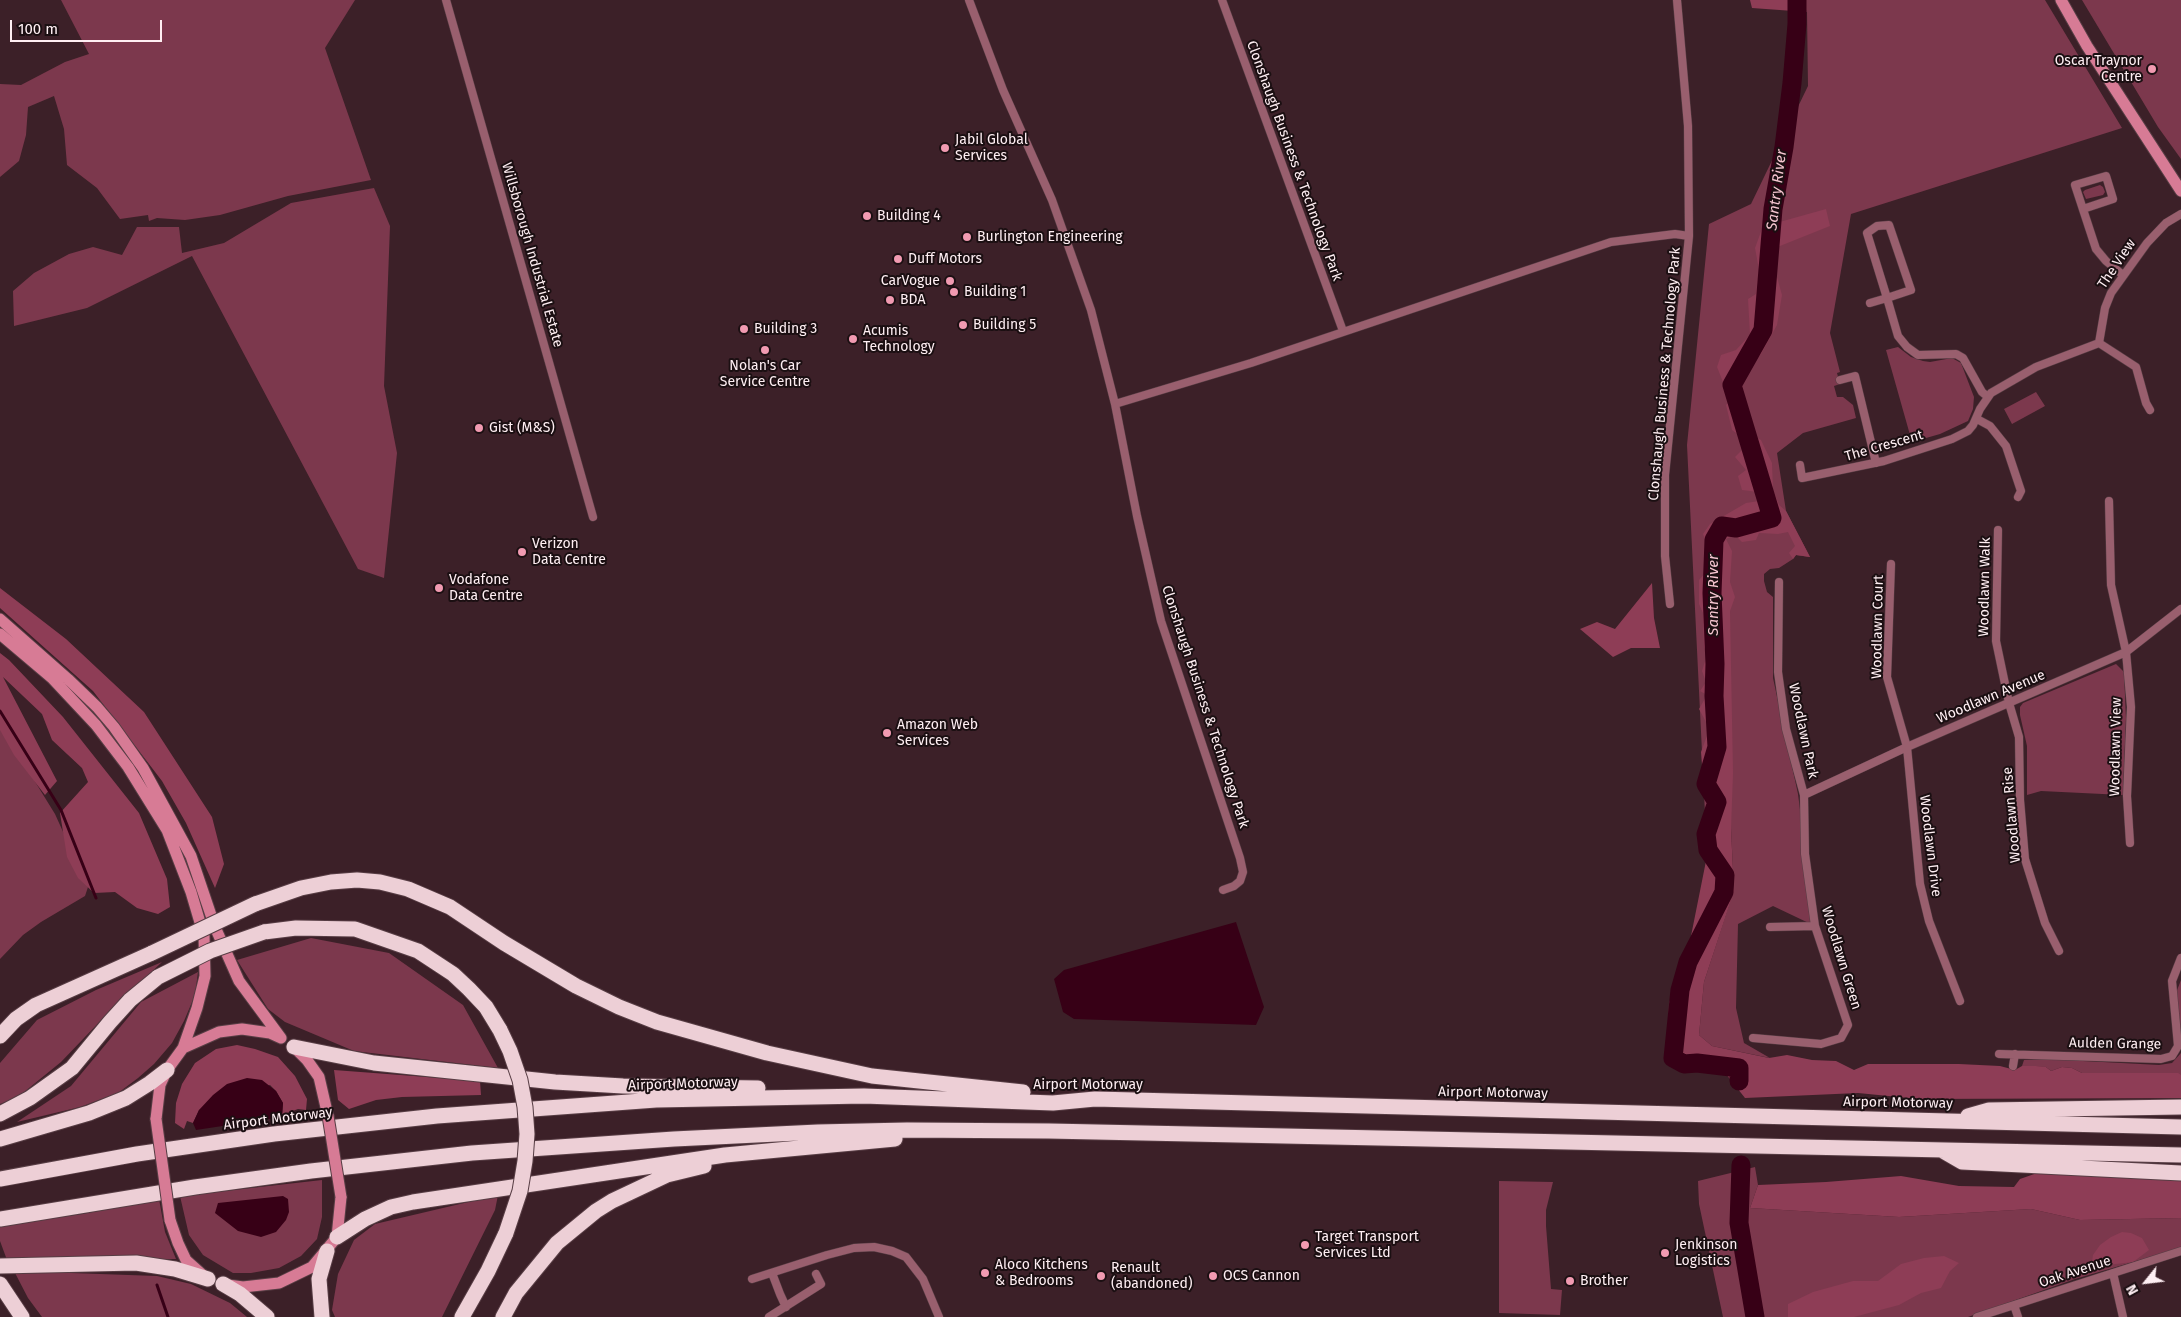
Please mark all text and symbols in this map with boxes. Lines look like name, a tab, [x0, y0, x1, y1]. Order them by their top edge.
scale bar	[12, 10, 165, 42]
text: 100 m	[18, 20, 58, 38]
street label: Clonshaugh Business & Technology Park	[1243, 39, 1345, 283]
place label: Oscar Traynor Centre	[2055, 53, 2142, 85]
marker: Oscar Traynor Centre	[2146, 63, 2158, 75]
place label: Jabil Global Services	[955, 132, 1028, 164]
marker: Jabil Global Services	[939, 142, 951, 154]
water label: Santry River	[1763, 149, 1791, 231]
street label: Willsborough Industrial Estate	[498, 161, 566, 349]
place label: Building 4	[877, 208, 941, 224]
marker: Building 4	[861, 210, 873, 222]
place label: Burlington Engineering	[977, 229, 1123, 245]
marker: Burlington Engineering	[961, 231, 973, 243]
street label: The View	[2094, 236, 2140, 292]
street label: Clonshaugh Business & Technology Park	[1646, 247, 1684, 501]
place label: Duff Motors	[908, 251, 982, 267]
marker: Duff Motors	[892, 253, 904, 265]
place label: CarVogue	[881, 273, 940, 289]
marker: CarVogue	[944, 275, 956, 287]
place label: Building 1	[964, 284, 1026, 300]
marker: Building 1	[948, 286, 960, 298]
place label: BDA	[900, 292, 925, 308]
marker: BDA	[884, 294, 896, 306]
place label: Building 5	[973, 317, 1036, 333]
marker: Building 5	[957, 319, 969, 331]
place label: Building 3	[754, 321, 817, 337]
marker: Building 3	[738, 323, 750, 335]
place label: Acumis Technology	[863, 323, 935, 356]
marker: Acumis Technology	[847, 333, 859, 345]
marker: Nolan's Car Service Centre	[759, 344, 771, 356]
place label: Nolan's Car Service Centre	[720, 358, 810, 391]
place label: Gist (M&S)	[489, 420, 555, 436]
marker: Gist (M&S)	[473, 422, 485, 434]
street label: The Crescent	[1843, 427, 1925, 465]
place label: Verizon Data Centre	[532, 536, 606, 568]
street label: Woodlawn Walk	[1976, 537, 1994, 637]
marker: Verizon Data Centre	[516, 546, 528, 558]
water label: Santry River	[1705, 554, 1723, 636]
place label: Vodafone Data Centre	[449, 572, 523, 604]
street label: Woodlawn Court	[1869, 575, 1887, 679]
marker: Vodafone Data Centre	[433, 582, 445, 594]
street label: Clonshaugh Business & Technology Park	[1158, 583, 1252, 831]
street label: Woodlawn Avenue	[1934, 667, 2048, 727]
street label: Woodlawn Park	[1785, 682, 1821, 780]
street label: Woodlawn View	[2107, 697, 2125, 797]
place label: Amazon Web Services	[897, 717, 978, 750]
marker: Amazon Web Services	[881, 727, 893, 739]
street label: Woodlawn Rise	[1999, 766, 2025, 864]
street label: Woodlawn Drive	[1915, 794, 1945, 898]
street label: Woodlawn Green	[1817, 904, 1865, 1012]
street label: Aulden Grange	[2069, 1035, 2161, 1053]
street label: Airport Motorway	[628, 1074, 738, 1094]
street label: Airport Motorway	[1033, 1077, 1143, 1093]
street label: Airport Motorway	[1438, 1084, 1548, 1102]
street label: Airport Motorway	[1843, 1094, 1953, 1112]
street label: Airport Motorway	[223, 1104, 333, 1134]
place label: Target Transport Services Ltd	[1315, 1229, 1419, 1262]
place label: Jenkinson Logistics	[1675, 1237, 1737, 1270]
marker: Target Transport Services Ltd	[1299, 1239, 1311, 1251]
marker: Jenkinson Logistics	[1659, 1247, 1671, 1259]
street label: Oak Avenue	[2037, 1252, 2113, 1292]
place label: Aloco Kitchens & Bedrooms	[995, 1257, 1088, 1290]
north arrow	[2121, 1257, 2171, 1307]
place label: Renault (abandoned)	[1111, 1260, 1192, 1292]
marker: Aloco Kitchens & Bedrooms	[979, 1267, 991, 1279]
place label: OCS Cannon	[1223, 1268, 1300, 1284]
marker: Renault (abandoned)	[1095, 1270, 1107, 1282]
marker: OCS Cannon	[1207, 1270, 1219, 1282]
place label: Brother	[1580, 1273, 1628, 1289]
marker: Brother	[1564, 1275, 1576, 1287]
text: N	[2123, 1281, 2142, 1298]

